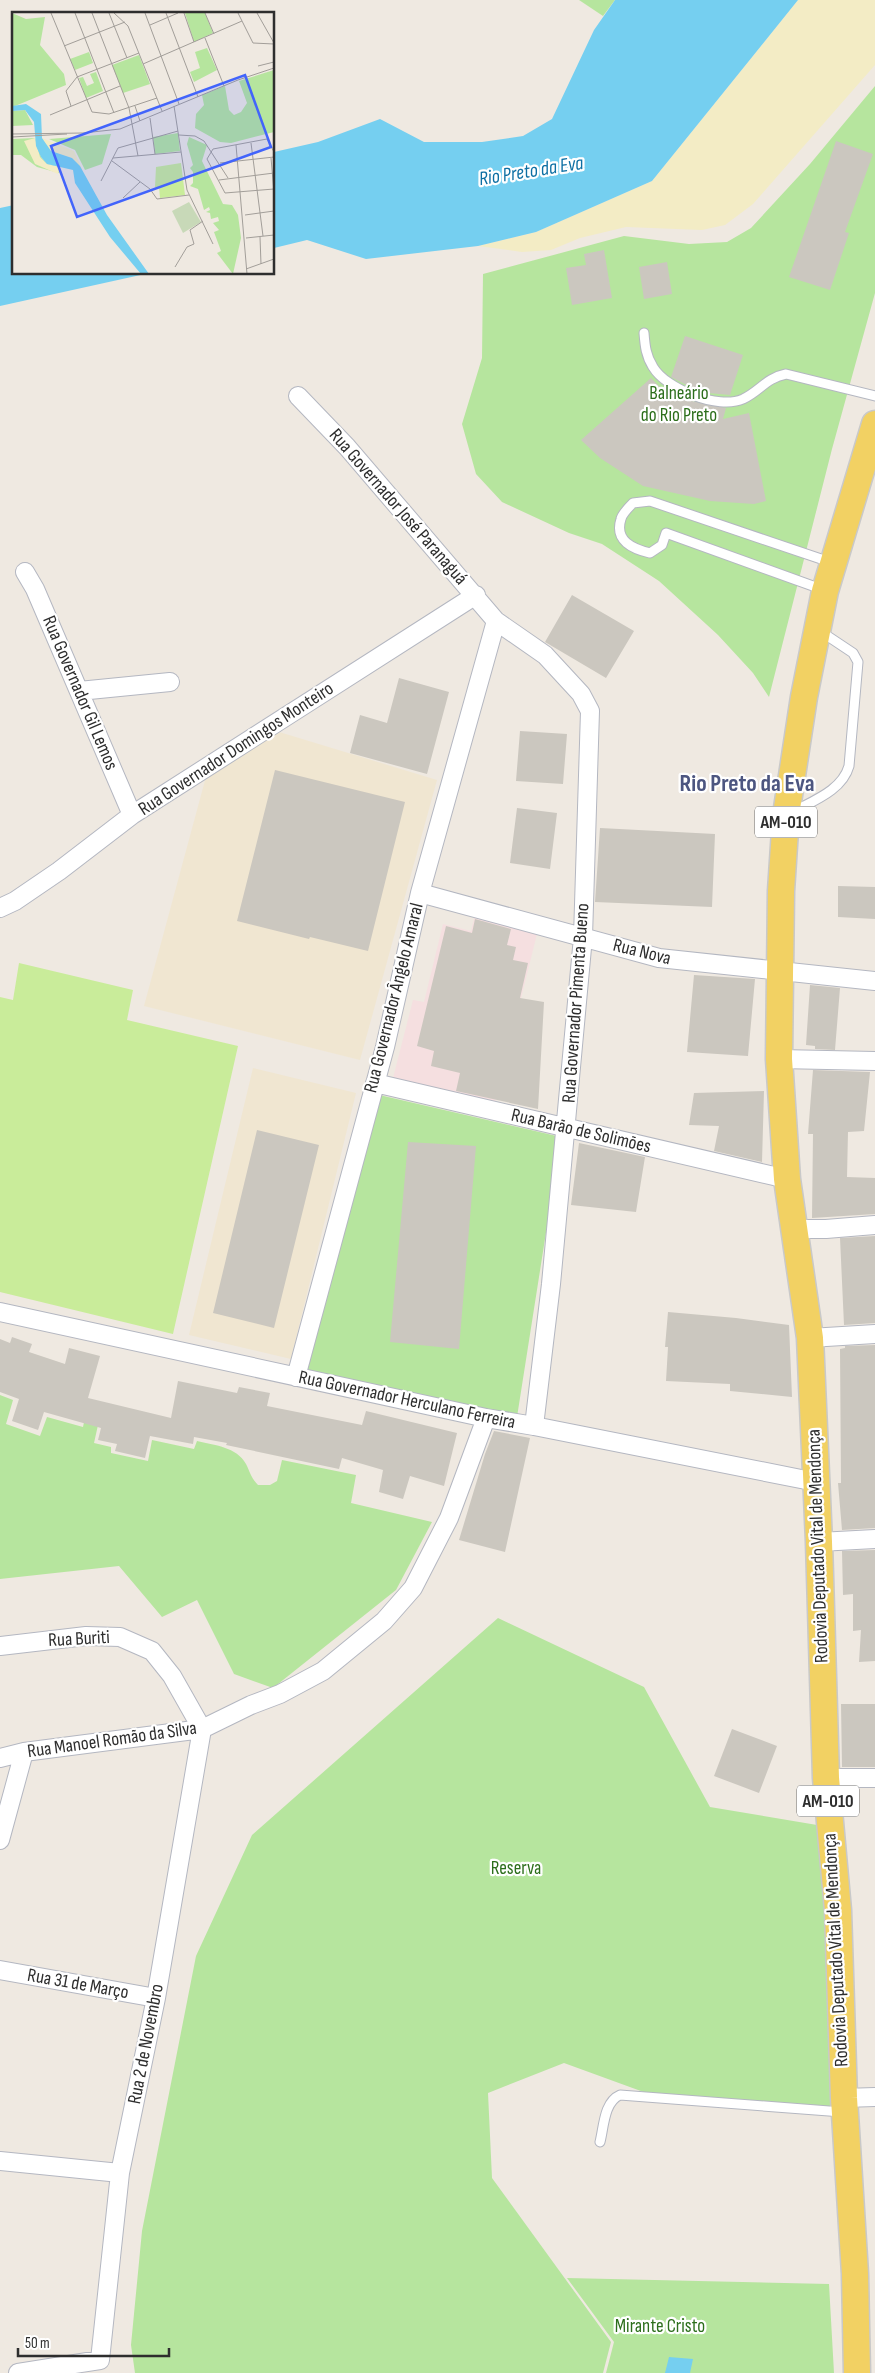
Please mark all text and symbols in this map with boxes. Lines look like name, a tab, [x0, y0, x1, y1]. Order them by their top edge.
inset map	[12, 12, 275, 275]
water label: Rio Preto da Eva	[477, 151, 585, 191]
park label: Balneário do Rio Preto	[641, 382, 717, 427]
street label: Rua Governador José Paranaguá	[324, 424, 472, 590]
street label: Rua Governador Gil Lemos	[37, 612, 123, 774]
street label: Rua Governador Domingos Monteiro	[134, 677, 338, 821]
district label: Rio Preto da Eva	[680, 769, 815, 798]
road number: AM-010	[755, 806, 817, 838]
street label: Rua Governador Ângelo Amaral	[359, 901, 429, 1095]
street label: Rua Governador Pimenta Bueno	[558, 902, 594, 1104]
street label: Rua Nova	[611, 934, 673, 970]
street label: Rua Barão de Solimões	[509, 1104, 653, 1158]
street label: Rua Governador Herculano Ferreira	[297, 1366, 517, 1434]
street label: Rodovia Deputado Vital de Mendonça	[802, 1429, 834, 1663]
street label: Rua Buriti	[48, 1626, 110, 1652]
street label: Rua Manoel Romão da Silva	[26, 1717, 198, 1763]
road number: AM-010	[797, 1785, 859, 1816]
street label: Rodovia Deputado Vital de Mendonça	[818, 1833, 854, 2067]
park label: Reserva	[491, 1857, 541, 1880]
street label: Rua 31 de Março	[26, 1964, 130, 2004]
street label: Rua 2 de Novembro	[123, 1982, 169, 2106]
park label: Mirante Cristo	[615, 2315, 705, 2338]
scale bar	[18, 2326, 169, 2358]
text: 50 m	[25, 2334, 50, 2353]

